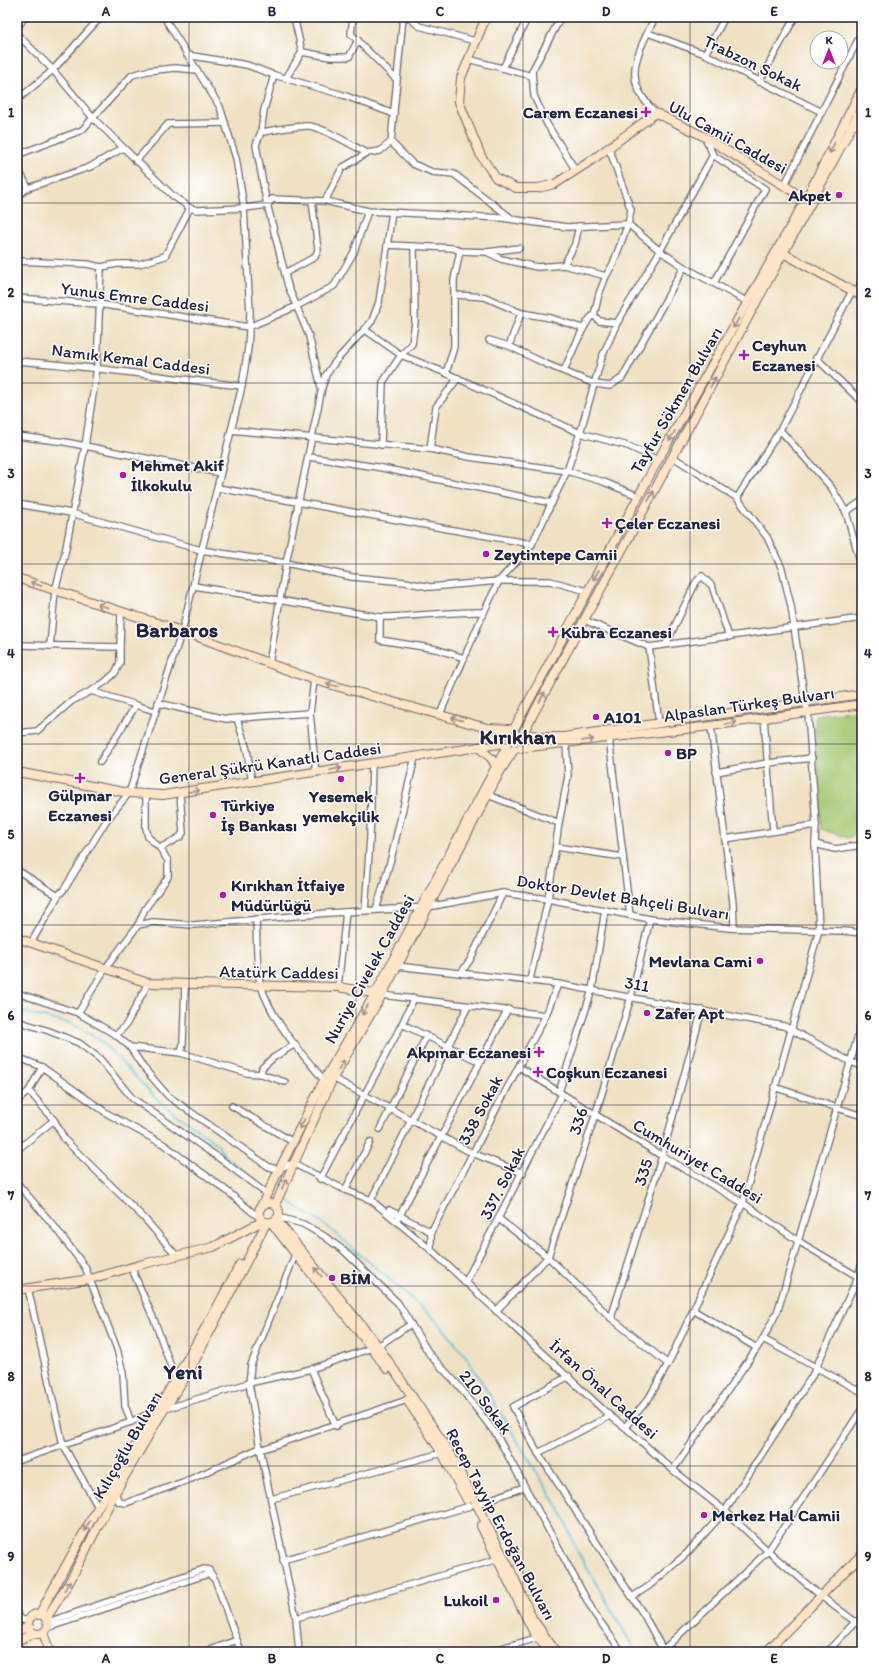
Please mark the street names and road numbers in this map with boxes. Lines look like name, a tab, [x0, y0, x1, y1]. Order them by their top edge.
street label: Trabzon Sokak	[700, 31, 806, 96]
street label: Ulu Camii Caddesi	[665, 96, 791, 178]
street label: Yunus Emre Caddesi	[60, 278, 210, 316]
street label: Tayfur Sökmen Bulvarı	[626, 323, 726, 477]
street label: Namık Kemal Caddesi	[51, 339, 211, 379]
street label: Alpaslan Türkeş Bulvarı	[662, 682, 836, 726]
street label: General Şükrü Kanatlı Caddesi	[158, 737, 382, 789]
street label: Doktor Devlet Bahçeli Bulvarı	[515, 870, 731, 924]
street label: Nuriye Civelek Caddesi	[320, 891, 418, 1047]
street label: Atatürk Caddesi	[219, 961, 339, 983]
street label: 311	[623, 972, 651, 996]
street label: 338 Sokak	[453, 1072, 507, 1148]
street label: 336	[564, 1105, 592, 1137]
street label: Cumhuriyet Caddesi	[629, 1114, 767, 1208]
street label: 337. Sokak	[475, 1143, 529, 1223]
street label: 335	[629, 1156, 657, 1188]
street label: İrfan Önal Caddesi	[546, 1335, 662, 1443]
street label: 210 Sokak	[455, 1366, 517, 1438]
street label: Kılıçoğlu Bulvarı	[88, 1388, 166, 1502]
street label: Recep Tayyip Erdoğan Bulvarı	[442, 1425, 560, 1623]

